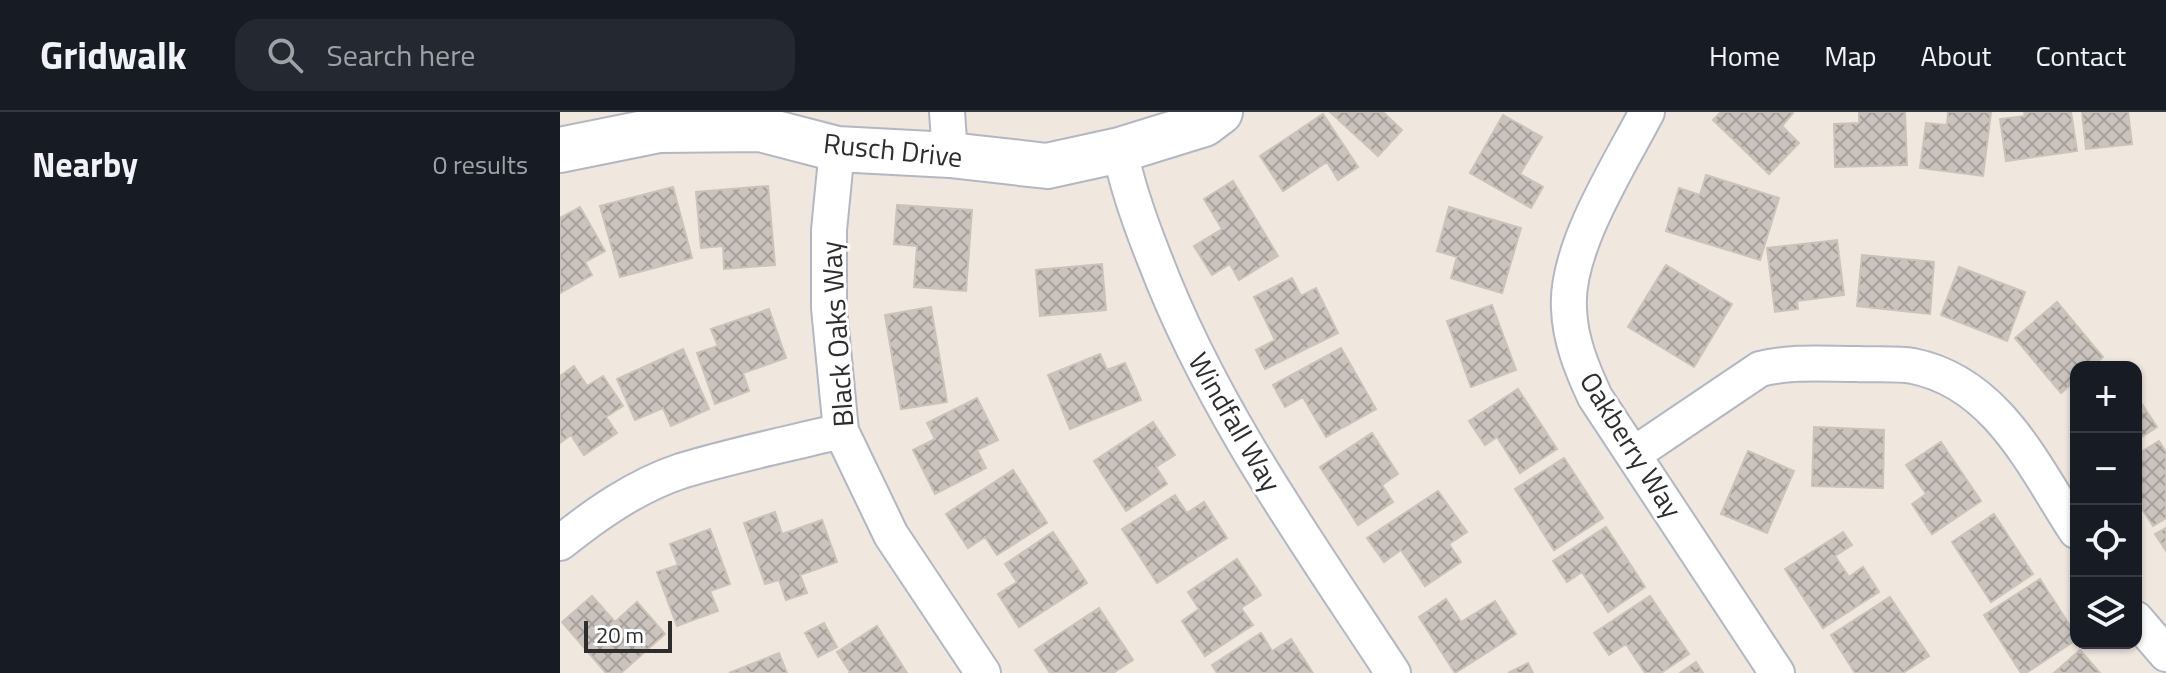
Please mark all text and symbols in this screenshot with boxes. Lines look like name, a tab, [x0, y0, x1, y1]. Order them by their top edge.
search box	[235, 19, 795, 91]
text: Gridwalk	[40, 26, 187, 84]
text: Search here	[327, 32, 475, 78]
icon: search	[263, 33, 307, 77]
text: Home	[1709, 34, 1780, 77]
text: Map	[1824, 34, 1877, 77]
text: About	[1921, 34, 1991, 77]
text: Contact	[2035, 34, 2126, 77]
street label: Rusch Drive	[821, 121, 965, 178]
text: Nearby	[32, 138, 138, 190]
text: 0 results	[433, 145, 528, 184]
street label: Black Oaks Way	[809, 240, 864, 429]
street label: Windfall Way	[1178, 344, 1293, 500]
map controls	[2070, 361, 2142, 649]
button: +	[2070, 361, 2142, 433]
street label: Oakberry Way	[1569, 363, 1694, 526]
button: −	[2070, 433, 2142, 505]
button: locate	[2070, 505, 2142, 577]
button: layers	[2070, 577, 2142, 649]
scale bar	[584, 617, 672, 653]
text: 20 m	[596, 618, 644, 652]

